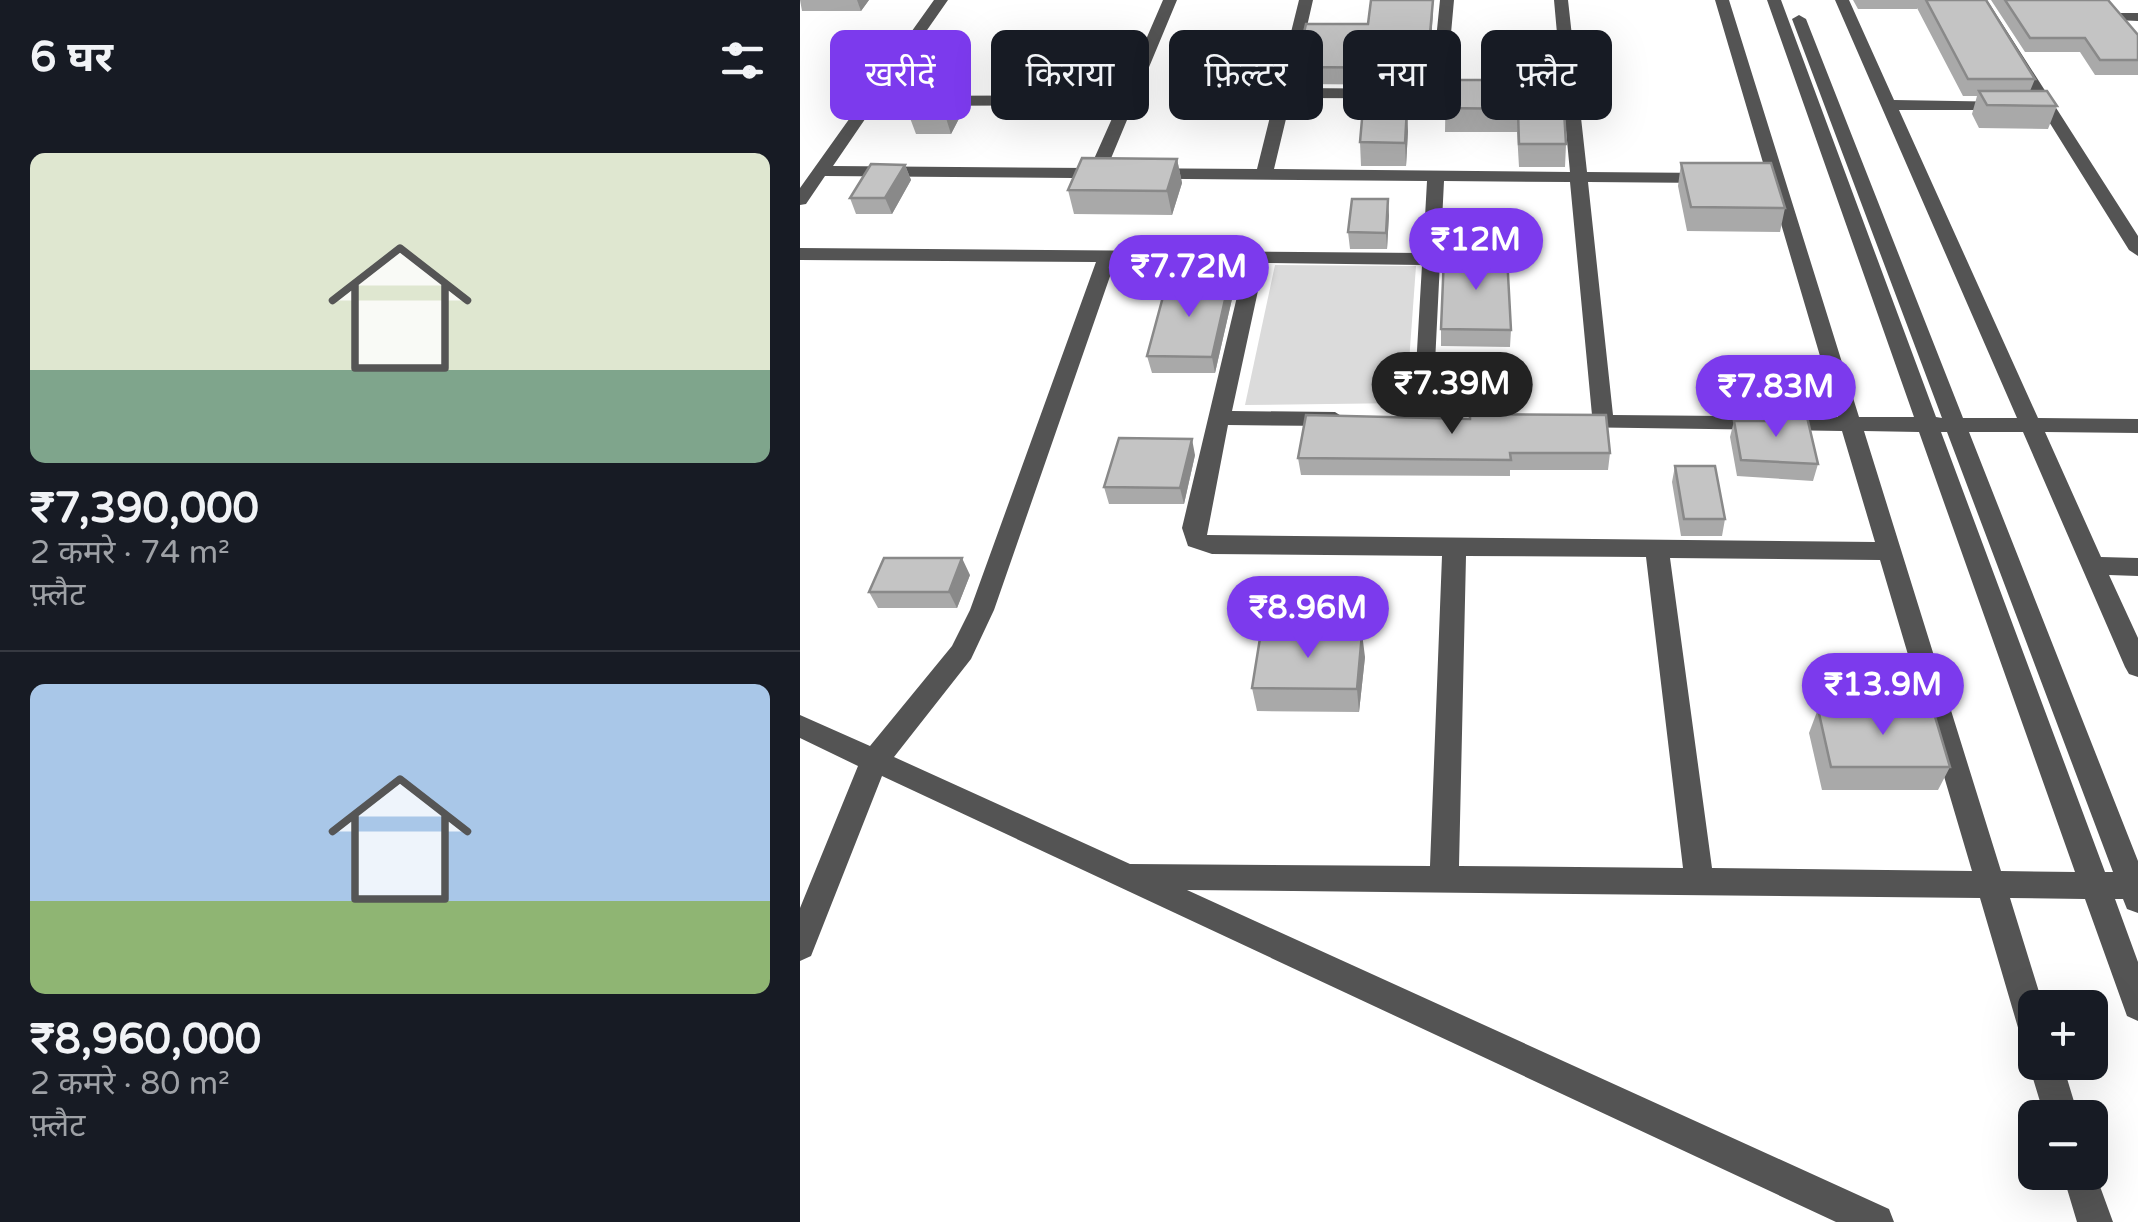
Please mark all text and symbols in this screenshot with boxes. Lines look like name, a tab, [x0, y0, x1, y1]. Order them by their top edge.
chip: खरीदें	[830, 30, 971, 120]
chip: किराया	[991, 30, 1149, 120]
chip: फ़िल्टर	[1169, 30, 1323, 120]
chip: नया	[1343, 30, 1461, 120]
chip: फ़्लैट	[1481, 30, 1612, 120]
text: 6 घर	[30, 32, 113, 83]
icon: filters	[715, 33, 770, 88]
pin: ₹12M	[1417, 208, 1535, 293]
icon: home	[310, 218, 490, 398]
text: ₹12M	[1431, 221, 1521, 259]
pin: ₹7.72M	[1108, 235, 1270, 320]
text: ₹7.72M	[1131, 248, 1247, 286]
pin: ₹7.39M	[1371, 352, 1533, 437]
pin: ₹7.83M	[1695, 355, 1857, 440]
text: ₹7.39M	[1394, 365, 1510, 403]
text: ₹7.83M	[1718, 368, 1834, 406]
text: ₹7,390,000	[30, 483, 259, 534]
text: 2 कमरे · 74 m²	[30, 534, 230, 572]
text: फ़्लैट	[30, 576, 85, 614]
pin: ₹8.96M	[1227, 576, 1389, 661]
text: ₹8.96M	[1249, 589, 1367, 627]
pin: ₹13.9M	[1802, 653, 1964, 738]
text: ₹13.9M	[1824, 666, 1942, 704]
icon: home	[310, 749, 490, 929]
map controls	[2018, 990, 2108, 1190]
button: +	[2018, 990, 2108, 1080]
text: ₹8,960,000	[30, 1014, 261, 1065]
text: 2 कमरे · 80 m²	[30, 1065, 230, 1103]
button: −	[2018, 1100, 2108, 1190]
text: फ़्लैट	[30, 1107, 85, 1145]

